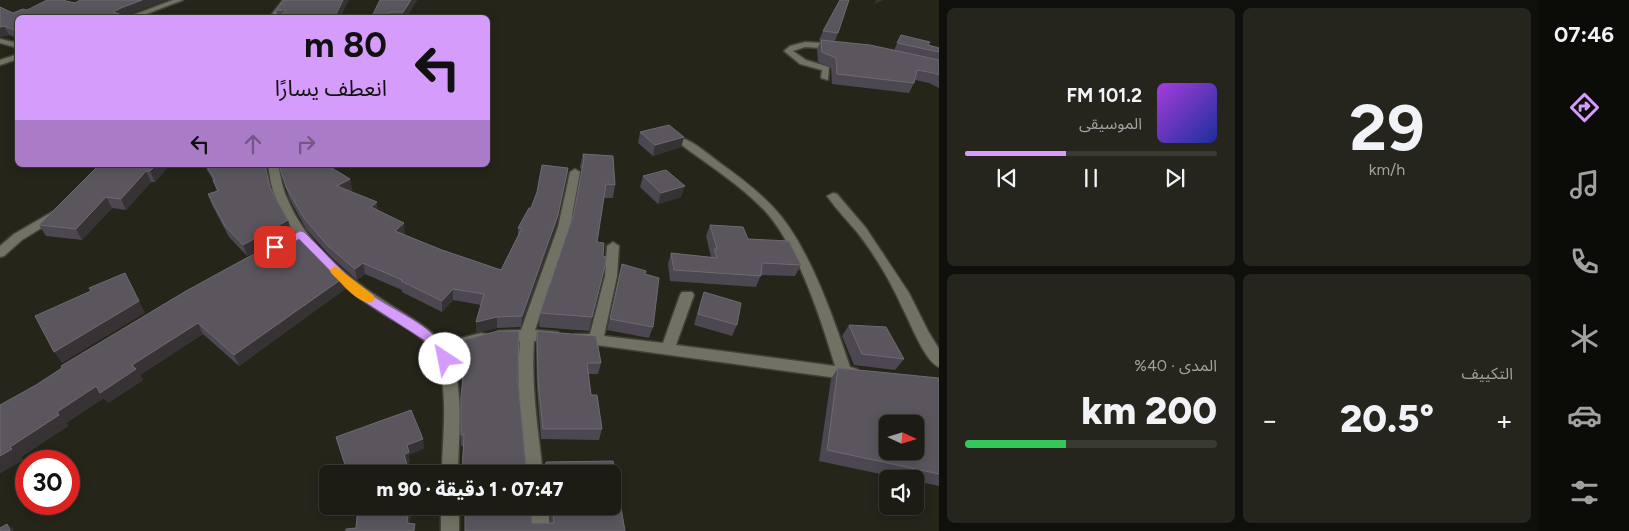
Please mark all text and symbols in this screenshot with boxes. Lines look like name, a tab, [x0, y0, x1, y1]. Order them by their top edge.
text: 07:46	[1554, 21, 1614, 48]
text: 80 m	[304, 24, 387, 66]
icon: left	[405, 35, 470, 100]
text: انعطف يسارًا	[275, 75, 387, 102]
text: 101.2 FM	[1067, 84, 1142, 107]
text: 29	[1349, 88, 1425, 166]
icon: directions	[1567, 90, 1602, 125]
text: الموسيقى	[1079, 114, 1142, 133]
icon: left	[186, 130, 214, 158]
icon: ahead	[239, 130, 267, 158]
icon: right	[292, 130, 320, 158]
text: km/h	[1369, 160, 1405, 179]
icon: previous	[993, 164, 1021, 192]
icon: pause	[1077, 164, 1105, 192]
icon: next	[1161, 164, 1189, 192]
icon: music	[1567, 167, 1602, 202]
pin	[254, 226, 296, 268]
icon: arrive	[261, 233, 289, 261]
icon: phone	[1567, 244, 1602, 279]
icon: climate	[1567, 321, 1602, 356]
position arrow	[418, 332, 470, 384]
text: المدى · 40%	[1134, 356, 1217, 375]
text: التكييف	[1461, 364, 1513, 383]
text: 200 km	[1081, 388, 1217, 434]
text: 20.5°	[1340, 396, 1434, 442]
icon: car	[1567, 398, 1602, 433]
text: −	[1261, 403, 1278, 437]
text: +	[1496, 403, 1513, 437]
north arrow	[879, 415, 924, 460]
map controls	[879, 415, 924, 515]
speed limit sign: 30	[15, 450, 80, 515]
button: sound	[879, 470, 924, 515]
icon: filters	[1567, 475, 1602, 510]
text: 07:47 · 1 دقيقة · 90 m	[377, 478, 563, 501]

